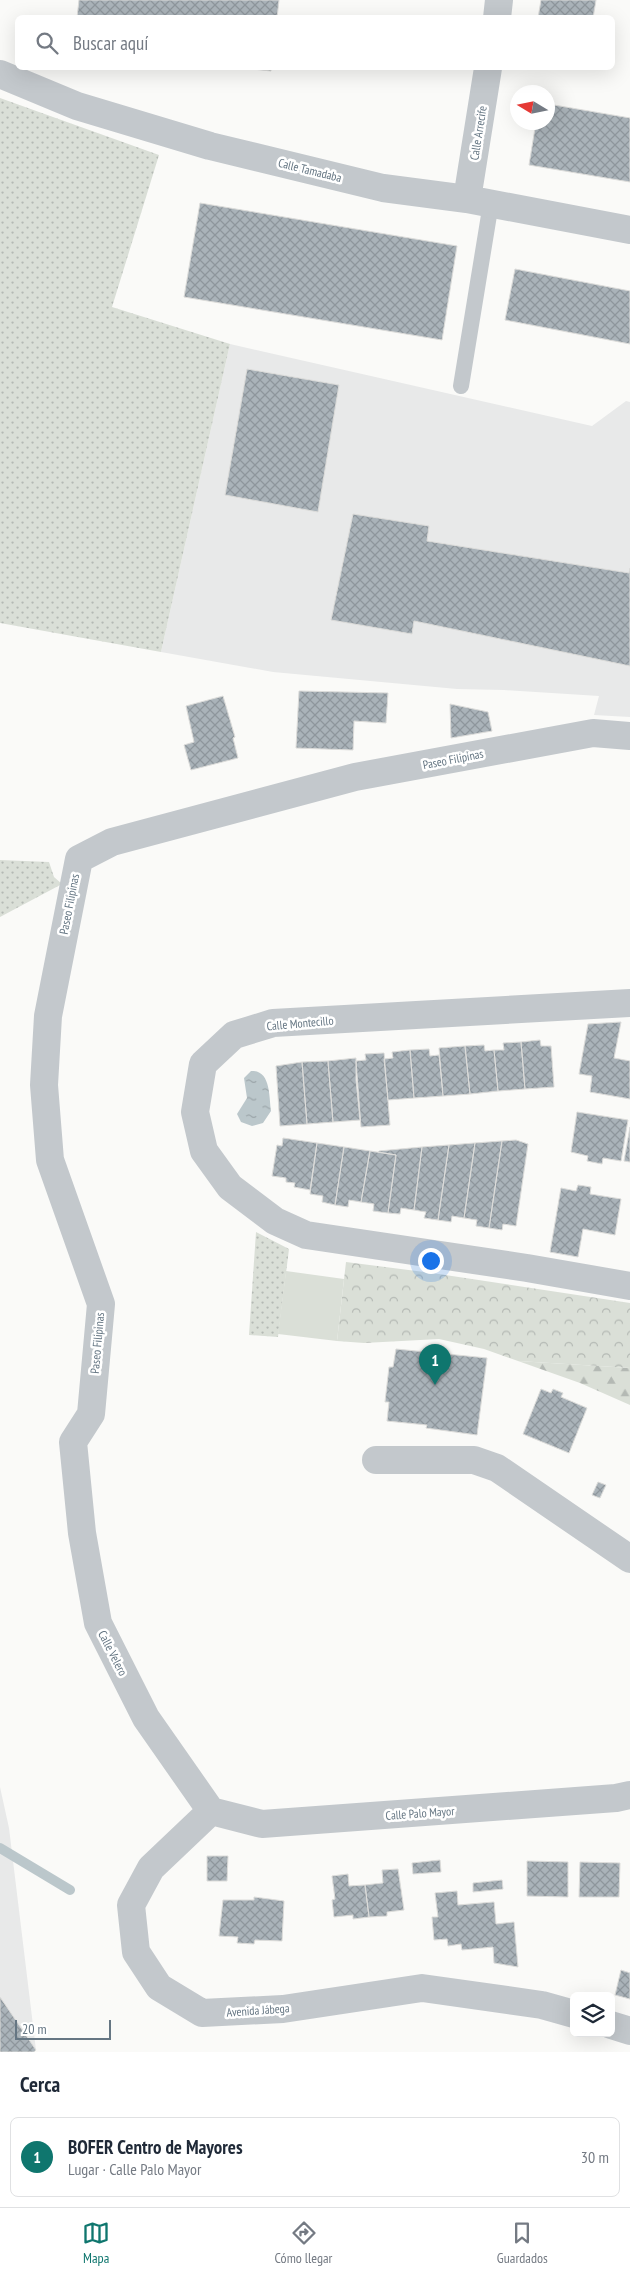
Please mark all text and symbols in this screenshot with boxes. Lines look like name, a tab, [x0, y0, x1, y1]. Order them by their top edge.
search box	[15, 15, 615, 70]
icon: search	[33, 29, 61, 57]
text: Buscar aquí	[73, 31, 148, 55]
north arrow	[510, 85, 555, 130]
street label: Calle Arrecife	[466, 105, 490, 161]
street label: Calle Tamadaba	[277, 155, 343, 185]
street label: Paseo Filipinas	[421, 746, 485, 772]
street label: Paseo Filipinas	[56, 872, 82, 936]
street label: Calle Montecillo	[266, 1013, 334, 1033]
your location	[418, 1248, 444, 1274]
street label: Paseo Filipinas	[87, 1312, 107, 1374]
pin: 1	[419, 1344, 451, 1385]
street label: Calle Velero	[95, 1628, 131, 1678]
street label: Calle Palo Mayor	[385, 1803, 456, 1823]
map controls	[570, 1992, 615, 2037]
button: layers	[570, 1992, 615, 2037]
street label: Avenida Jábega	[226, 2000, 290, 2020]
scale bar	[15, 2017, 111, 2040]
text: 20 m	[22, 2020, 47, 2038]
text: Cerca	[20, 2071, 60, 2098]
text: BOFER Centro de Mayores	[68, 2135, 243, 2159]
text: 1	[33, 2147, 41, 2167]
text: 30 m	[581, 2147, 609, 2167]
text: Lugar · Calle Palo Mayor	[68, 2159, 201, 2179]
tab: Mapa	[82, 2219, 110, 2267]
tab: Cómo llegar	[275, 2219, 332, 2267]
tab: Guardados	[497, 2219, 548, 2267]

